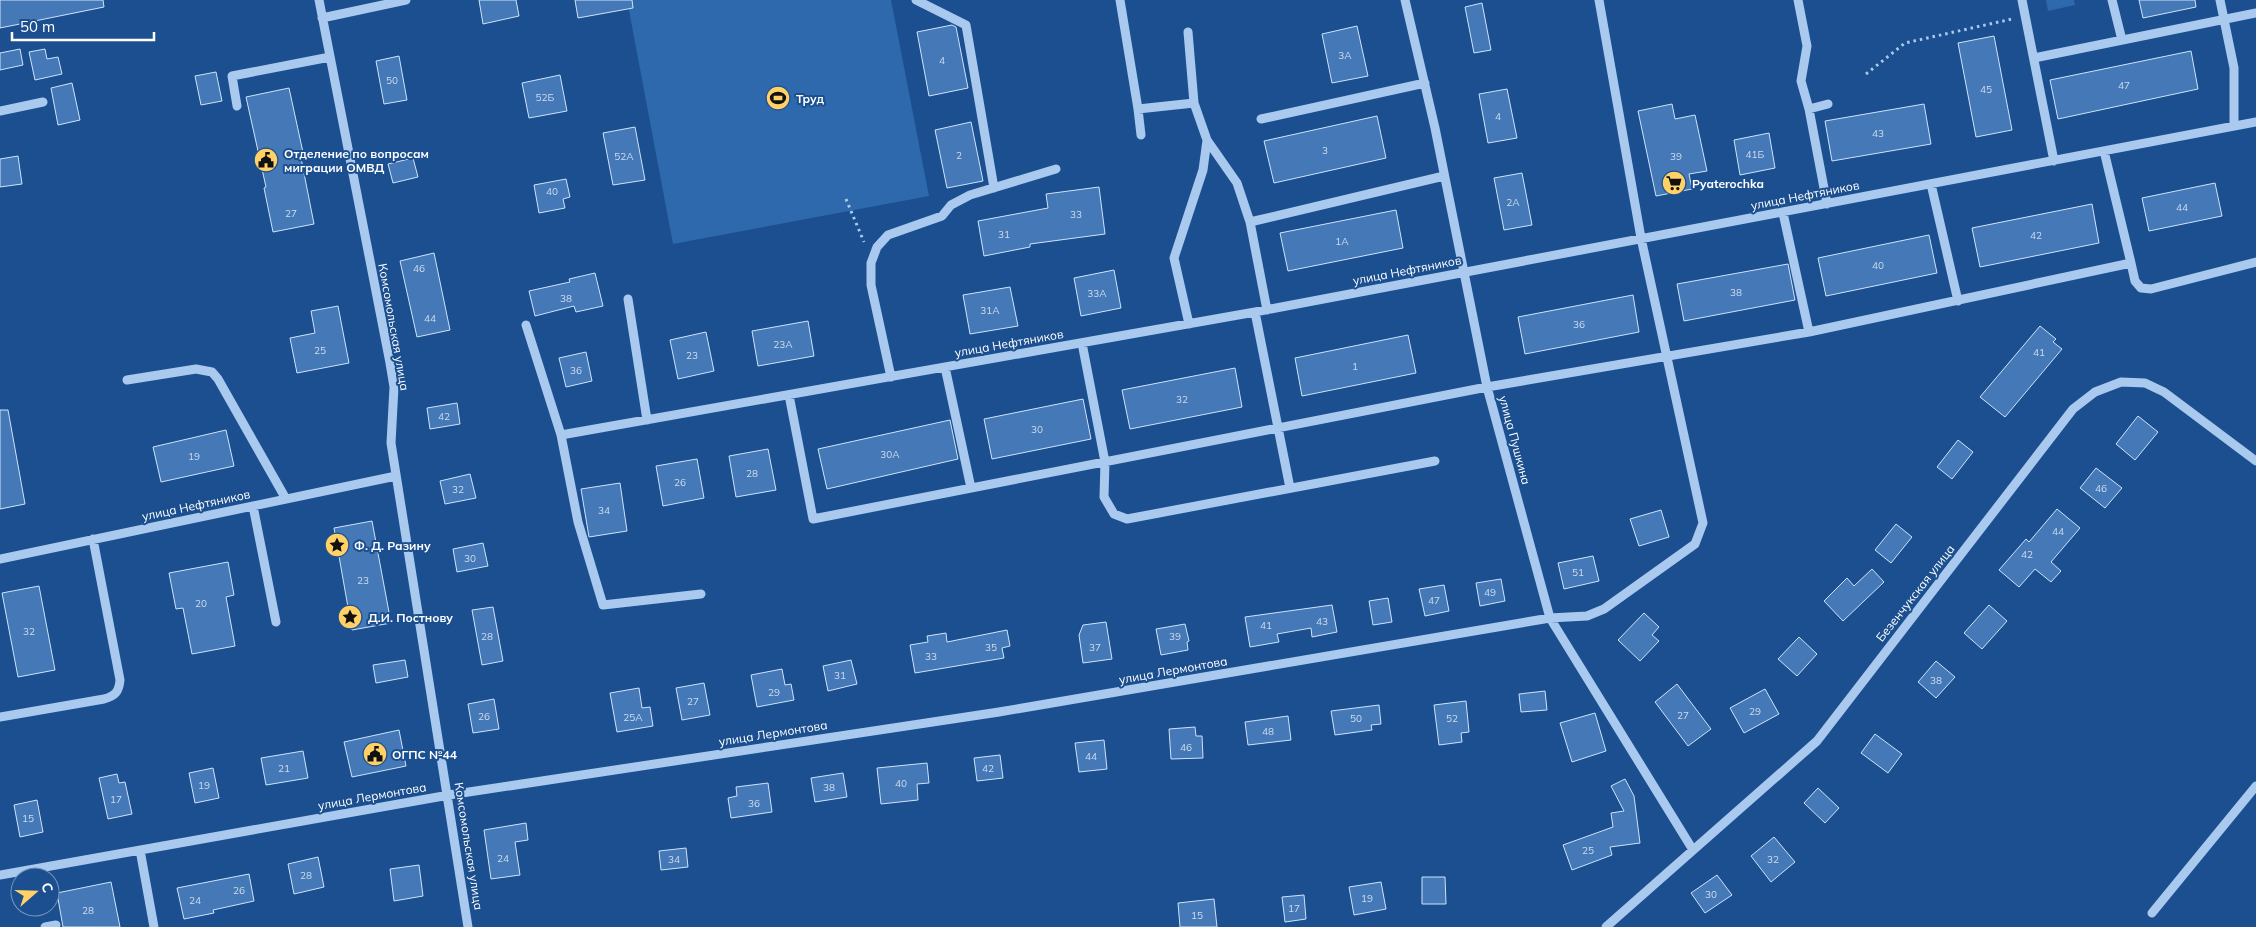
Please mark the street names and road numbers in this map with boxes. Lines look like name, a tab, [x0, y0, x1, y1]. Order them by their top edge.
street label: улица Нефтяников	[1749, 177, 1861, 213]
street label: улица Нефтяников	[1351, 252, 1463, 288]
street label: Комсомольская улица	[375, 262, 413, 392]
street label: улица Нефтяников	[953, 326, 1065, 360]
street label: улица Пушкина	[1496, 394, 1534, 486]
street label: улица Нефтяников	[141, 486, 252, 524]
street label: Безенчукская улица	[1872, 542, 1958, 644]
street label: улица Лермонтова	[1118, 653, 1228, 687]
street label: улица Лермонтова	[718, 717, 828, 749]
street label: улица Лермонтова	[317, 779, 427, 813]
street label: Комсомольская улица	[452, 781, 486, 911]

